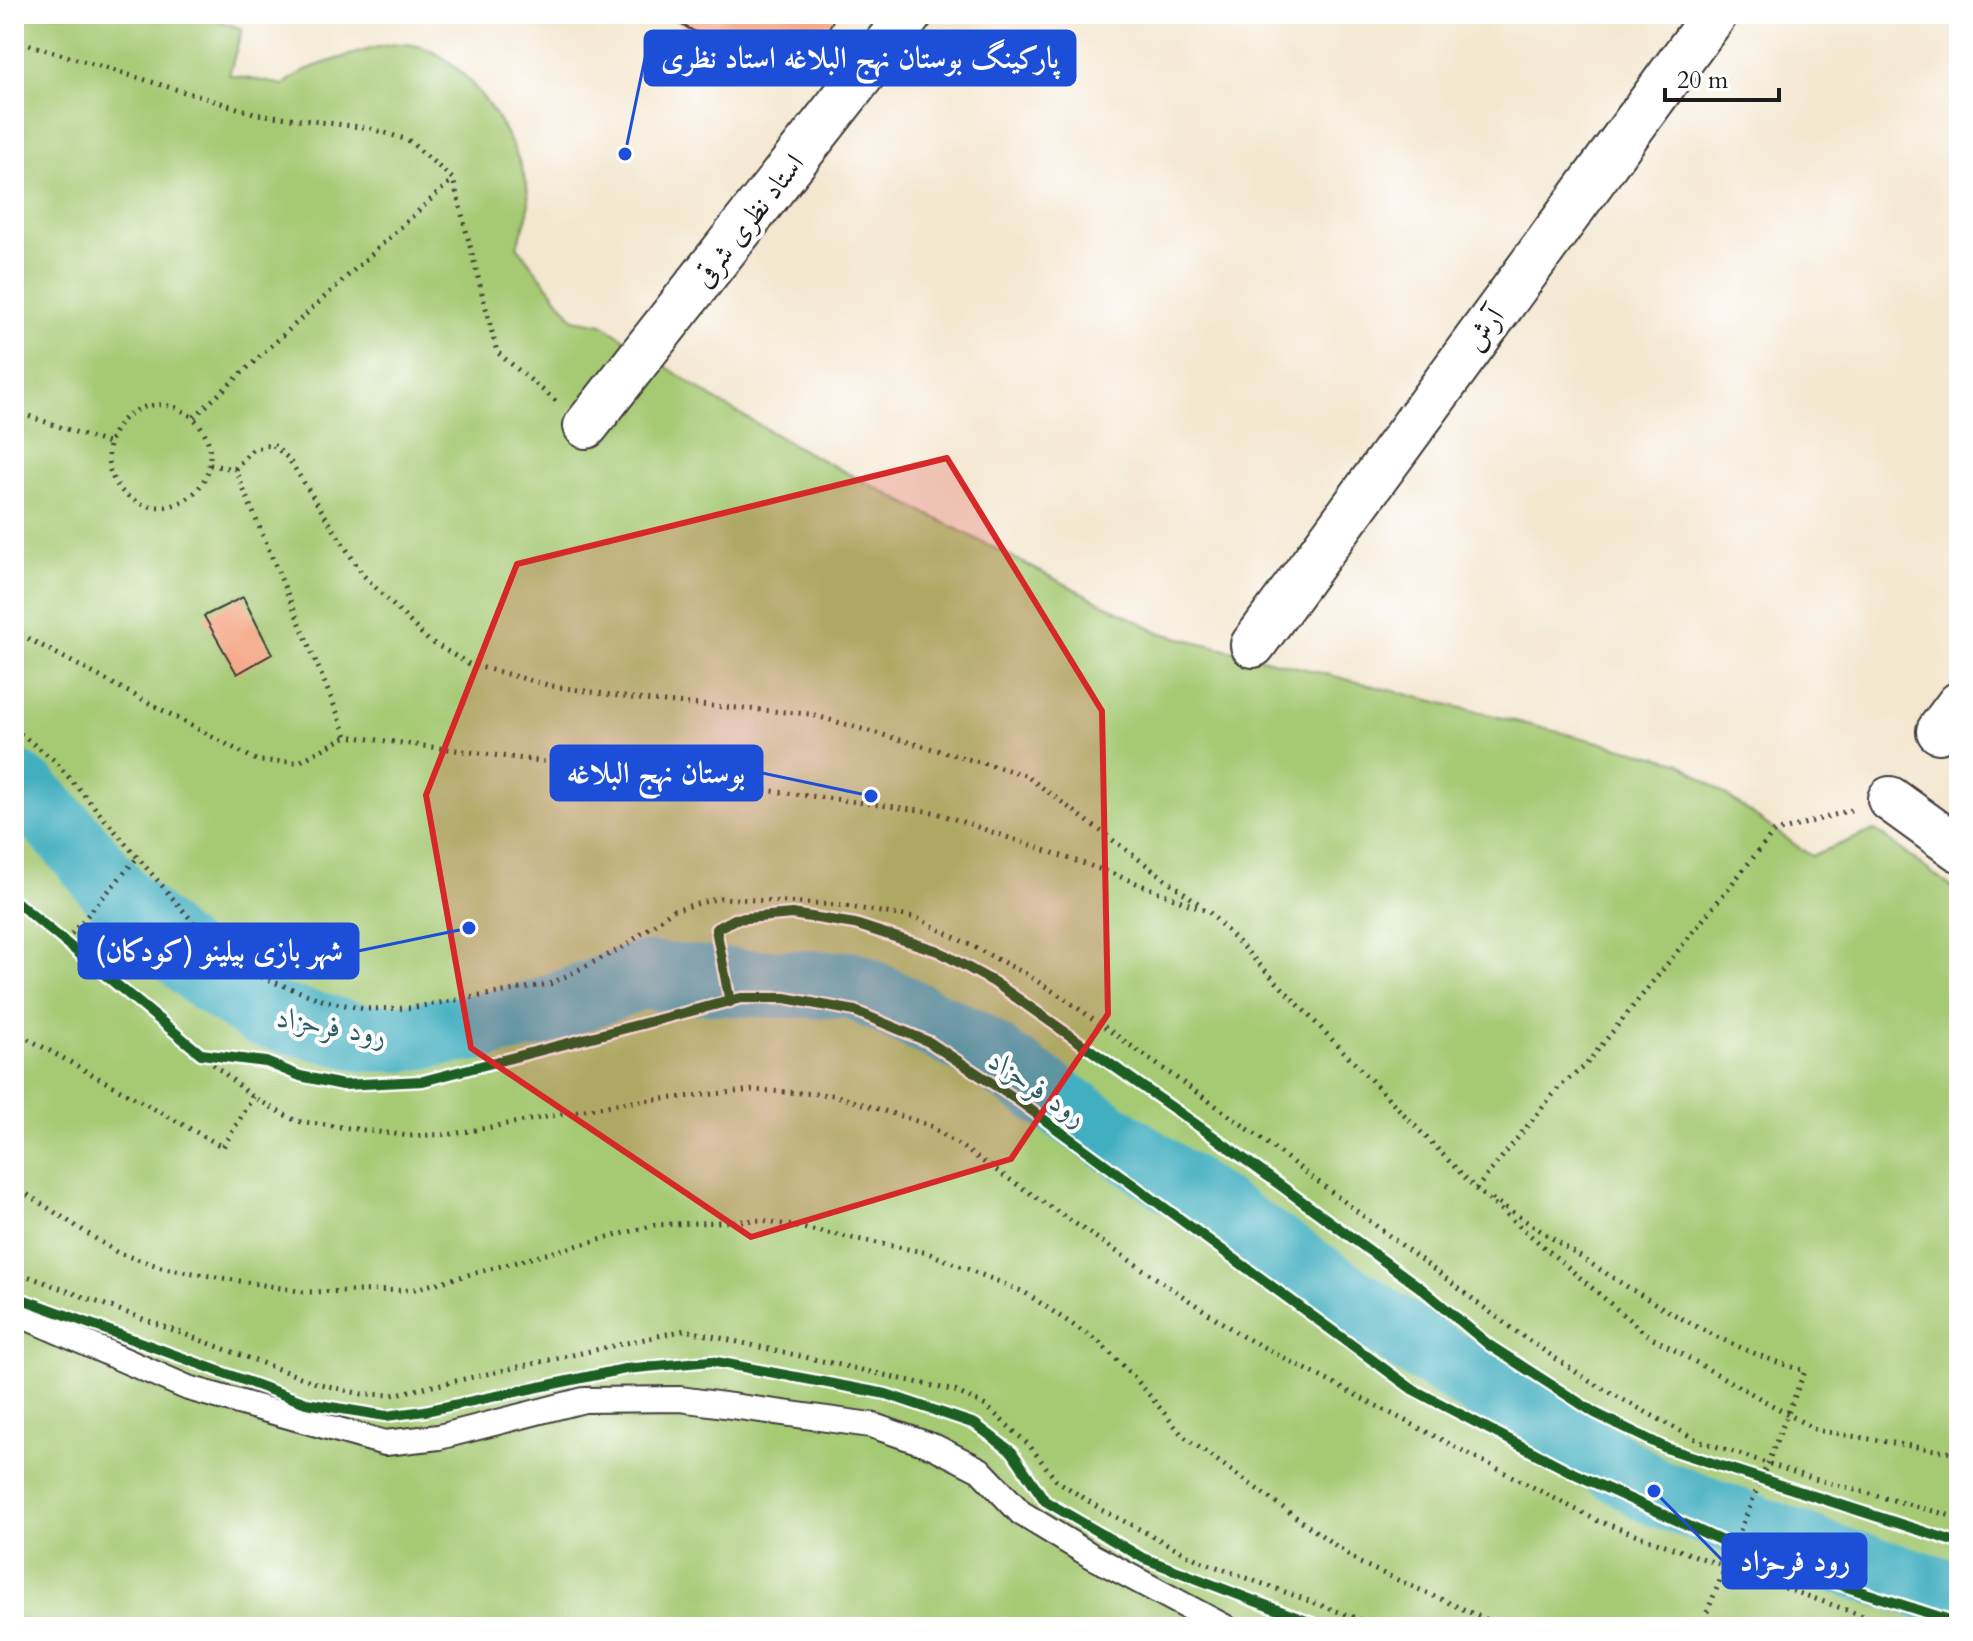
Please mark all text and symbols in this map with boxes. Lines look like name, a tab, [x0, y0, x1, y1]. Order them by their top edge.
callout: پارکینگ بوستان نهج البلاغه استاد نظری	[645, 31, 1075, 85]
text: پارکینگ بوستان نهج البلاغه استاد نظری	[661, 38, 1061, 85]
scale bar	[1665, 52, 1779, 102]
text: 20 m	[1677, 64, 1729, 97]
street label: استاد نظری شرقی	[685, 146, 813, 295]
street label: آرش	[1456, 298, 1515, 359]
callout: بوستان نهج البلاغه	[551, 746, 762, 800]
text: بوستان نهج البلاغه	[567, 753, 745, 800]
callout: شهر بازی بیلینو (کودکان)	[79, 924, 358, 978]
text: شهر بازی بیلینو (کودکان)	[95, 931, 343, 972]
water label: رود فرحزاد	[274, 997, 390, 1056]
water label: رود فرحزاد	[980, 1040, 1095, 1137]
callout: رود فرحزاد	[1723, 1534, 1866, 1588]
text: رود فرحزاد	[1739, 1541, 1851, 1582]

